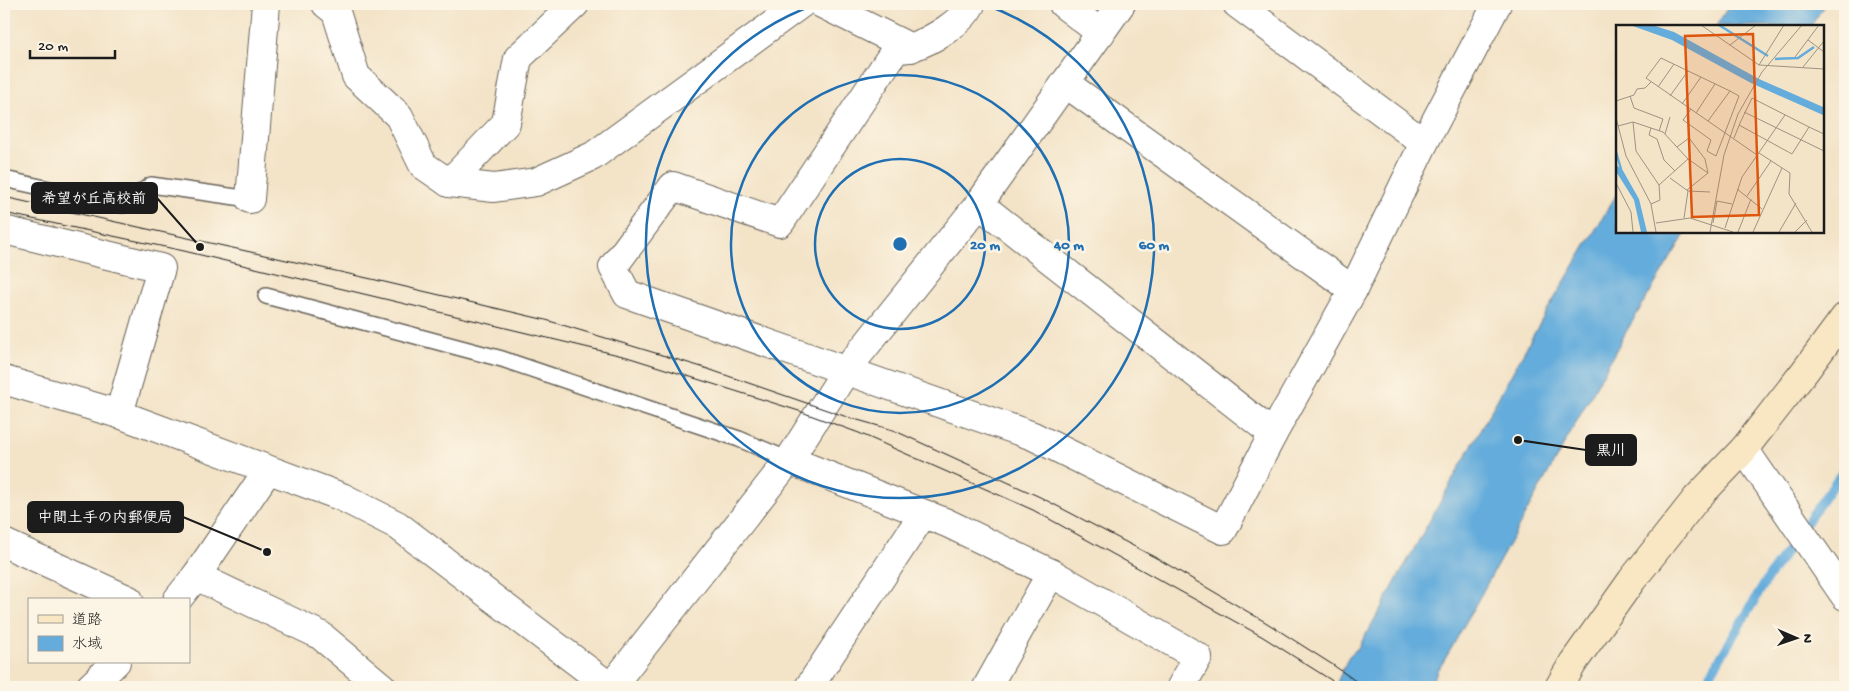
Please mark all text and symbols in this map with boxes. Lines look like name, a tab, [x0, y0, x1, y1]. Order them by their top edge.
inset map	[1616, 25, 1824, 232]
scale bar	[30, 28, 115, 60]
text: 20 m	[38, 38, 68, 56]
callout: 希望が丘高校前	[32, 183, 157, 213]
text: 希望が丘高校前	[41, 190, 147, 209]
centre of rings	[891, 235, 909, 253]
text: 20 m	[970, 237, 1000, 255]
text: 40 m	[1053, 237, 1084, 255]
text: 60 m	[1139, 237, 1170, 255]
callout: 黒川	[1586, 435, 1636, 465]
text: 黒川	[1596, 442, 1626, 461]
callout: 中間土手の内郵便局	[28, 502, 183, 532]
text: 中間土手の内郵便局	[37, 509, 173, 528]
legend	[28, 598, 190, 664]
text: 道路	[72, 612, 102, 630]
north arrow	[1772, 614, 1822, 664]
text: N	[1798, 634, 1815, 643]
text: 水域	[72, 635, 102, 654]

